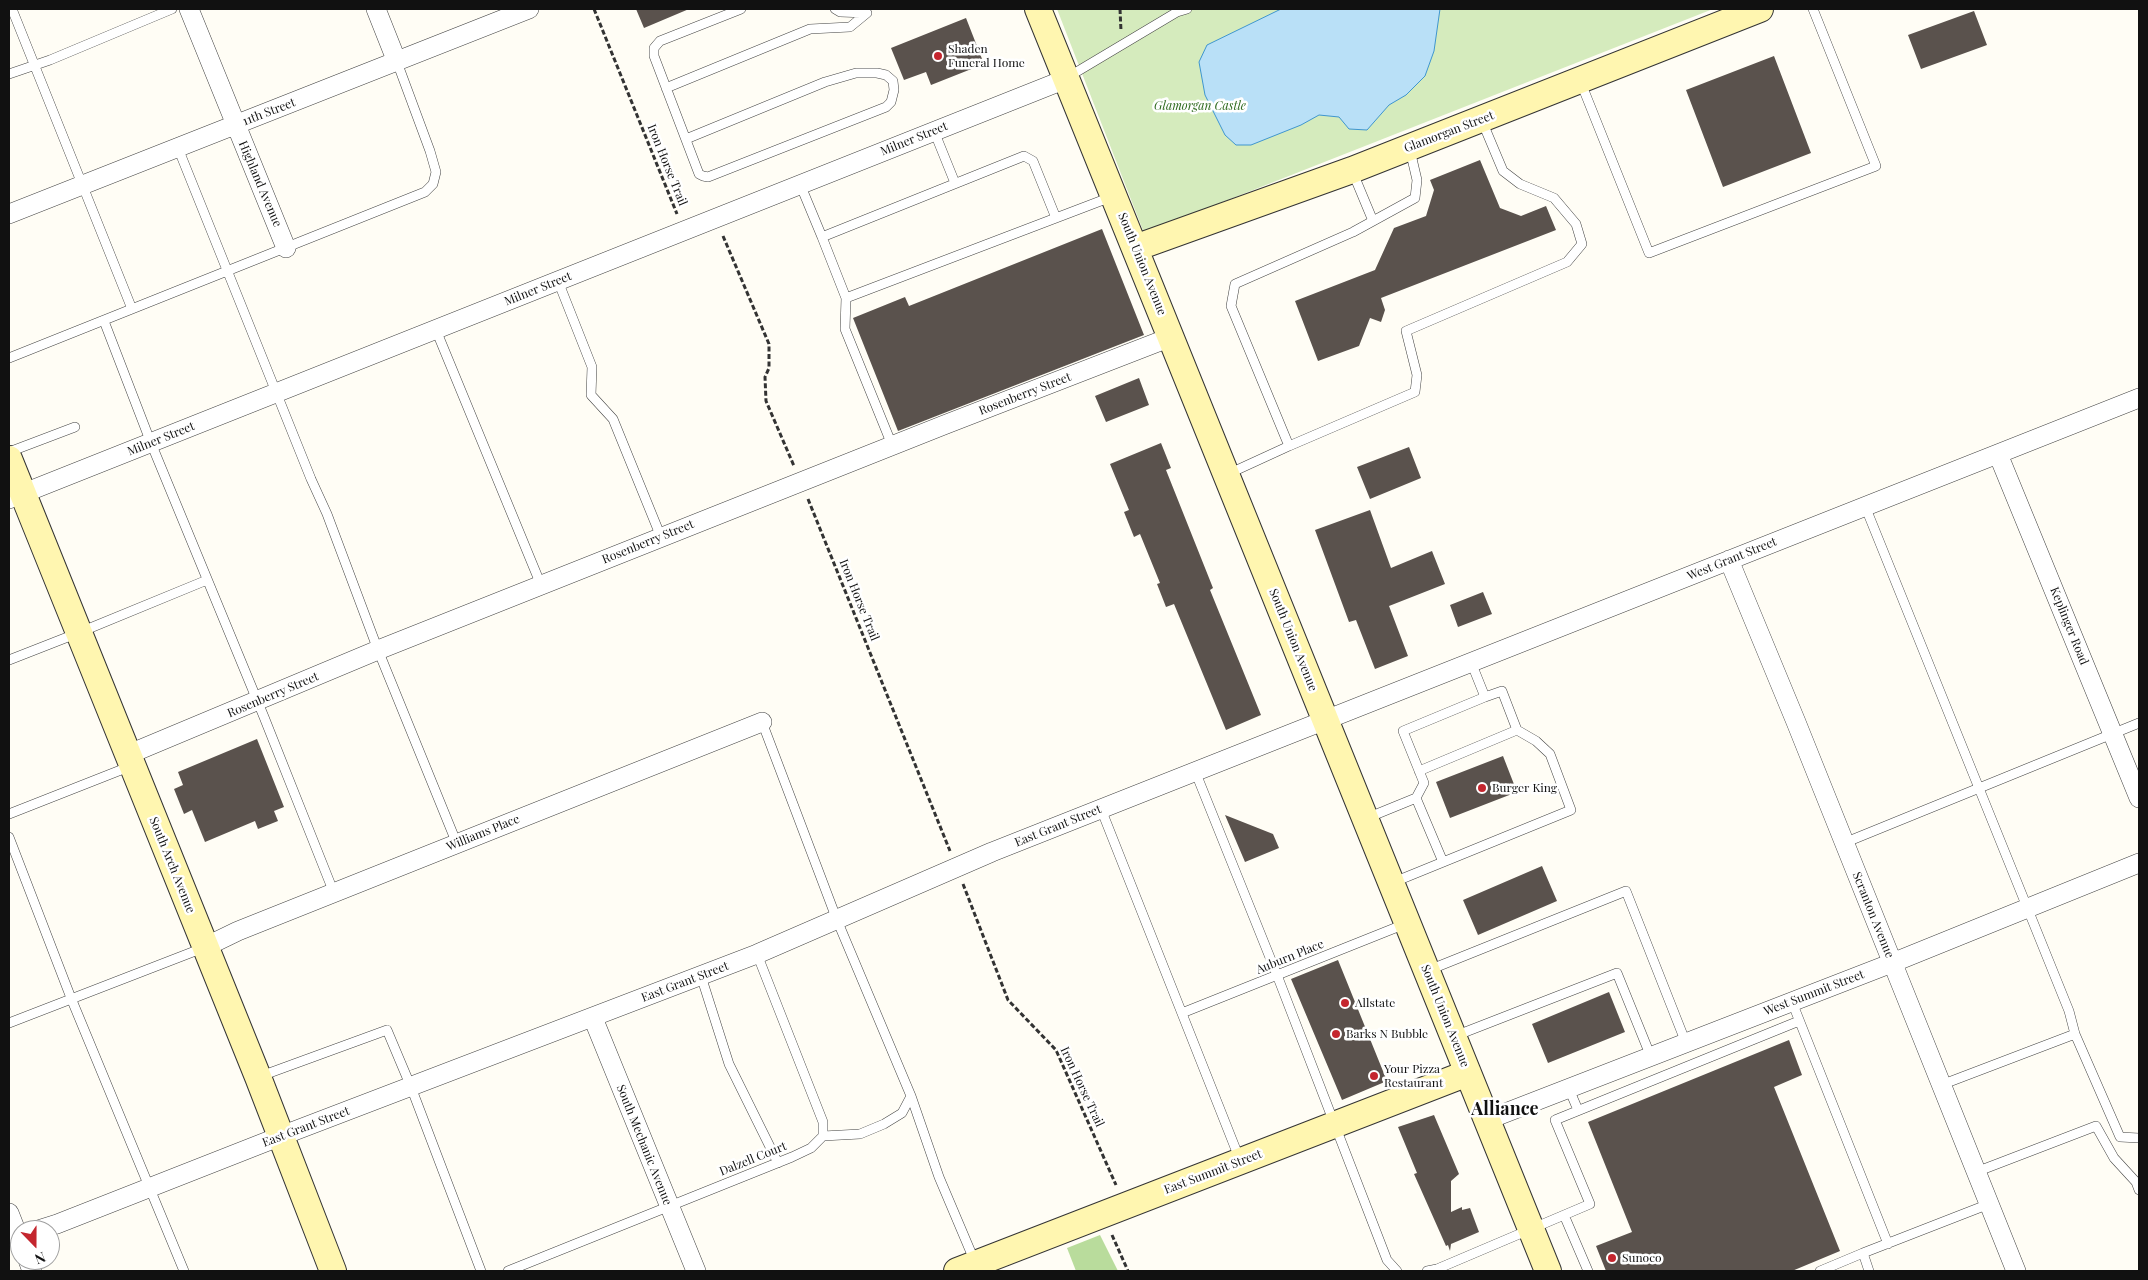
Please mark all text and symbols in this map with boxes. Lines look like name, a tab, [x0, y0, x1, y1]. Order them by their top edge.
place label: Shaden Funeral Home	[948, 42, 1025, 70]
marker: Shaden Funeral Home	[932, 50, 944, 62]
street label: 11th Street	[241, 95, 297, 129]
park label: Glamorgan Castle	[1154, 99, 1246, 113]
street label: Glamorgan Street	[1402, 108, 1496, 156]
street label: Milner Street	[878, 119, 950, 159]
street label: Iron Horse Trail	[644, 122, 690, 208]
street label: Highland Avenue	[235, 139, 285, 229]
street label: South Union Avenue	[1115, 211, 1169, 317]
street label: Milner Street	[502, 269, 574, 309]
street label: Rosenberry Street	[977, 370, 1073, 418]
street label: Milner Street	[125, 419, 197, 459]
street label: Rosenberry Street	[600, 517, 696, 567]
street label: West Grant Street	[1685, 535, 1779, 583]
street label: Iron Horse Trail	[836, 557, 882, 643]
street label: Keplinger Road	[2047, 585, 2091, 667]
street label: South Union Avenue	[1266, 587, 1320, 693]
street label: Rosenberry Street	[225, 669, 321, 721]
place label: Burger King	[1492, 781, 1557, 795]
marker: Burger King	[1476, 782, 1488, 794]
street label: East Grant Street	[1013, 802, 1103, 850]
street label: Williams Place	[444, 812, 522, 854]
street label: South Arch Avenue	[146, 815, 198, 915]
street label: Scranton Avenue	[1849, 870, 1897, 960]
street label: Auburn Place	[1254, 937, 1326, 977]
street label: East Grant Street	[639, 959, 731, 1005]
street label: South Union Avenue	[1418, 963, 1472, 1069]
street label: West Summit Street	[1762, 967, 1866, 1019]
place label: Allstate	[1355, 996, 1395, 1010]
marker: Allstate	[1339, 997, 1351, 1009]
place label: Barks N Bubble	[1346, 1027, 1428, 1041]
marker: Barks N Bubble	[1330, 1028, 1342, 1040]
street label: Iron Horse Trail	[1057, 1045, 1107, 1129]
place label: Your Pizza Restaurant	[1384, 1062, 1443, 1090]
marker: Your Pizza Restaurant	[1368, 1070, 1380, 1082]
street label: South Mechanic Avenue	[613, 1083, 675, 1207]
district label: Alliance	[1471, 1098, 1539, 1120]
street label: East Grant Street	[260, 1104, 352, 1150]
street label: Dalzell Court	[717, 1139, 789, 1179]
street label: East Summit Street	[1162, 1147, 1264, 1197]
north arrow	[10, 1220, 60, 1270]
text: N	[32, 1248, 49, 1269]
place label: Sunoco	[1622, 1251, 1662, 1265]
marker: Sunoco	[1606, 1252, 1618, 1264]

